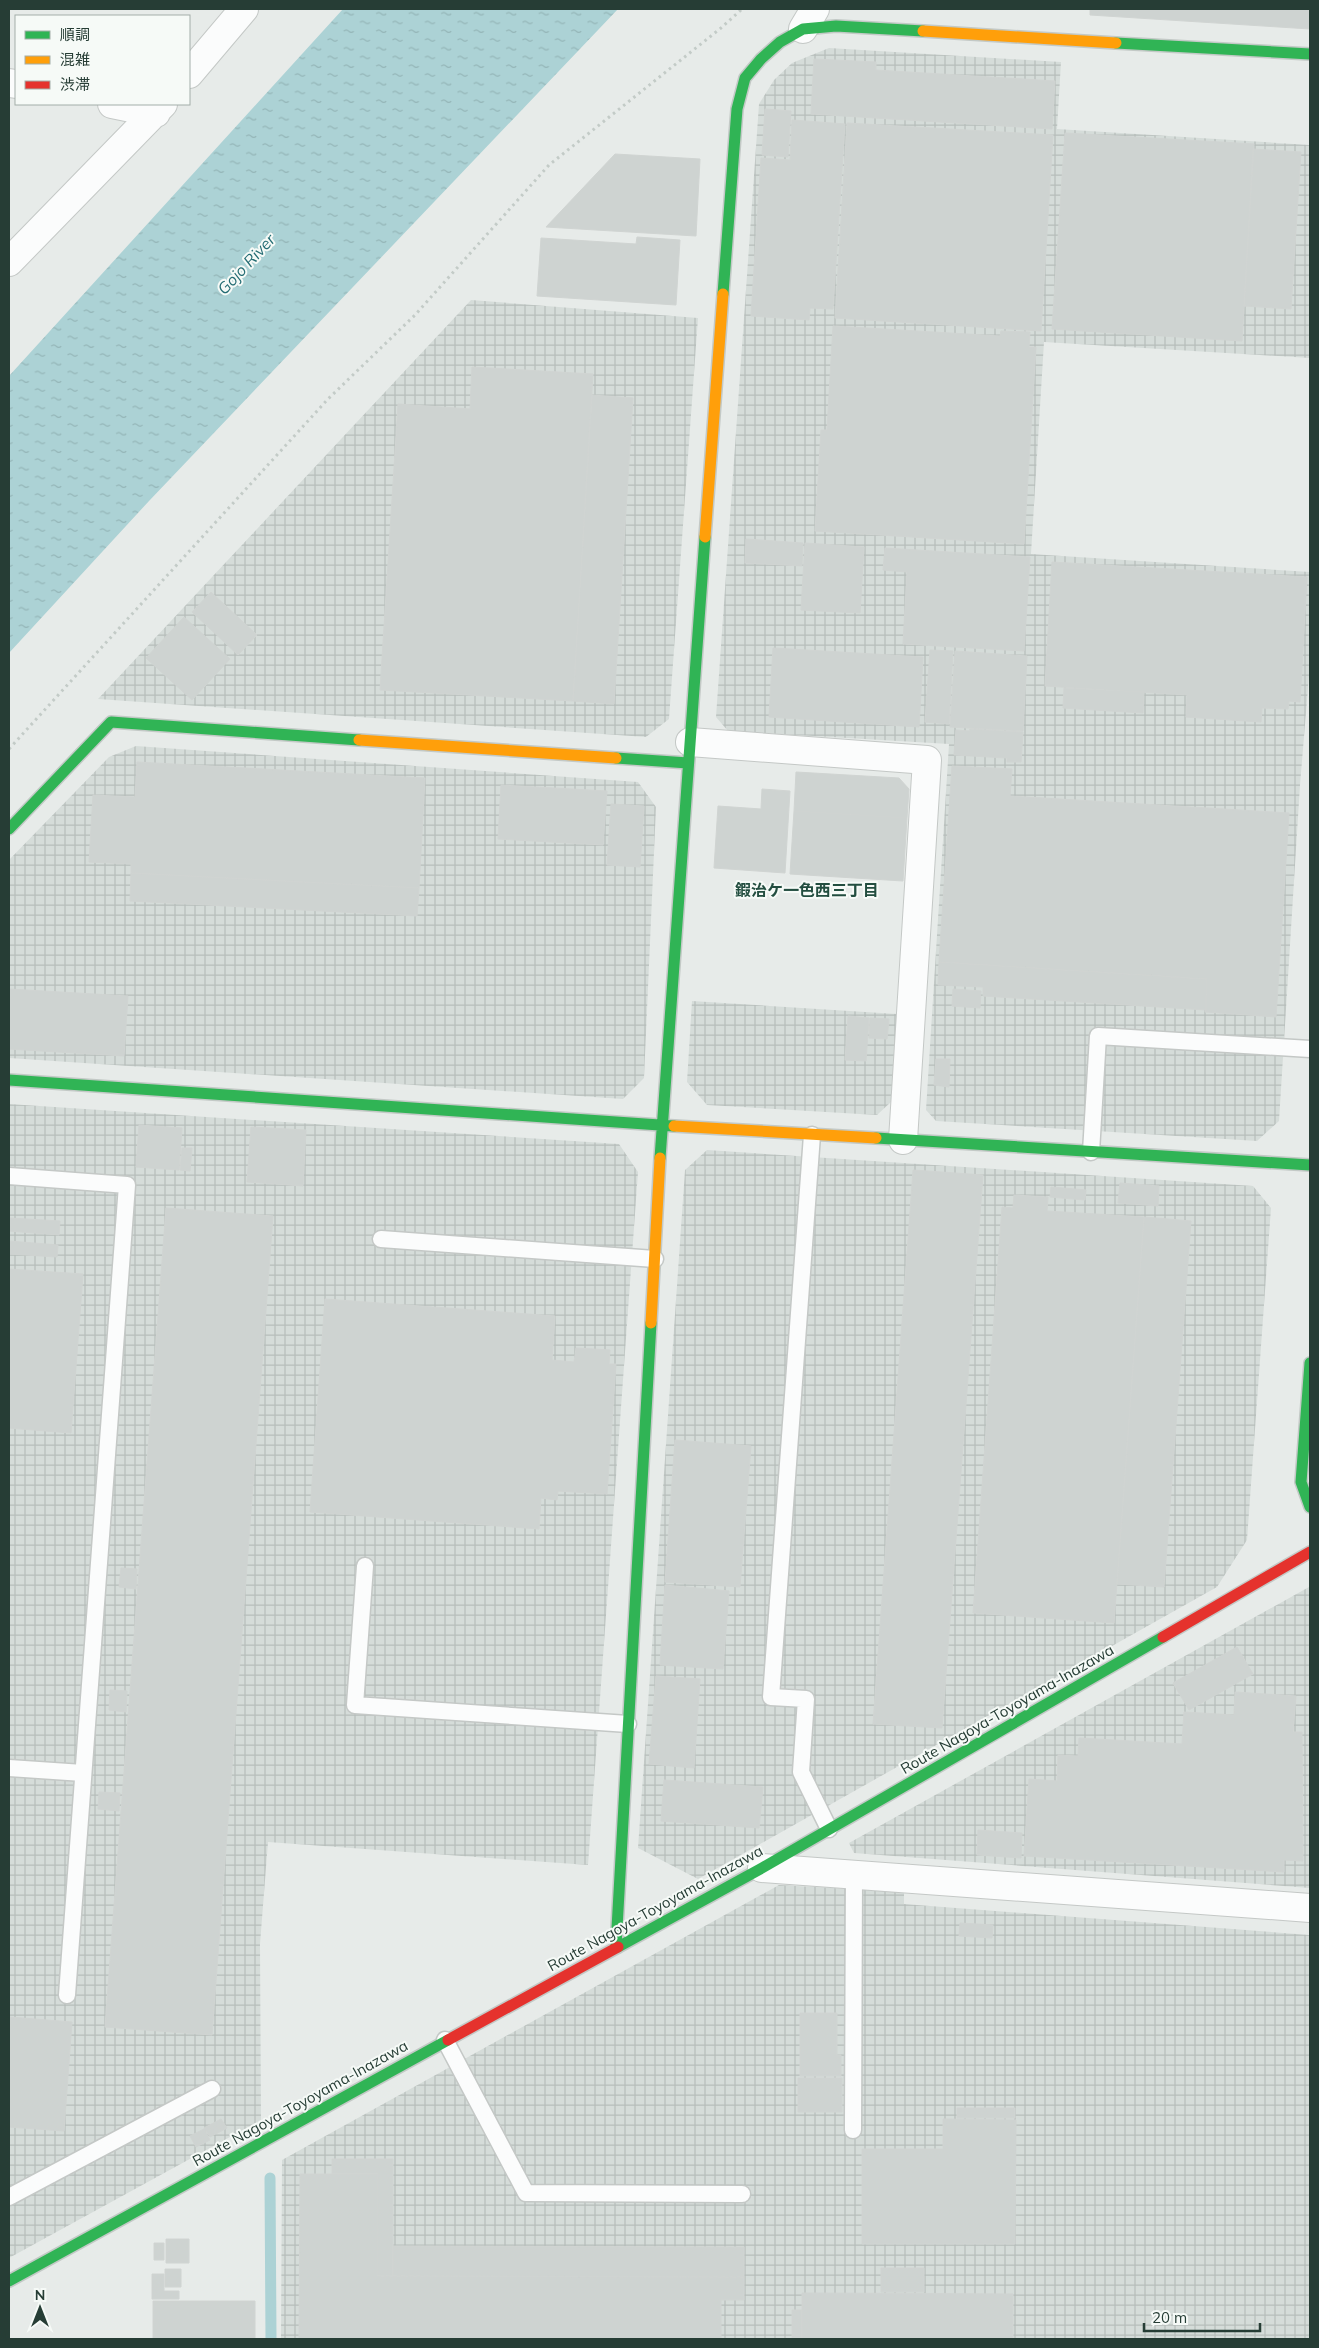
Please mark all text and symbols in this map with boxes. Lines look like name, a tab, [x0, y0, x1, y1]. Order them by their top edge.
legend	[15, 15, 190, 105]
text: 順調	[60, 25, 90, 44]
text: 混雑	[60, 50, 90, 69]
text: 渋滞	[60, 75, 90, 94]
water label: Gojo River	[213, 229, 280, 299]
district label: 鍜治ケ一色西三丁目	[735, 880, 879, 900]
street label: Route Nagoya-Toyoyama-Inazawa	[897, 1640, 1117, 1778]
street label: Route Nagoya-Toyoyama-Inazawa	[544, 1841, 766, 1975]
street label: Route Nagoya-Toyoyama-Inazawa	[189, 2036, 411, 2170]
north arrow	[15, 2283, 65, 2333]
text: N	[35, 2286, 45, 2304]
scale bar	[1144, 2300, 1260, 2332]
text: 20 m	[1152, 2308, 1187, 2327]

